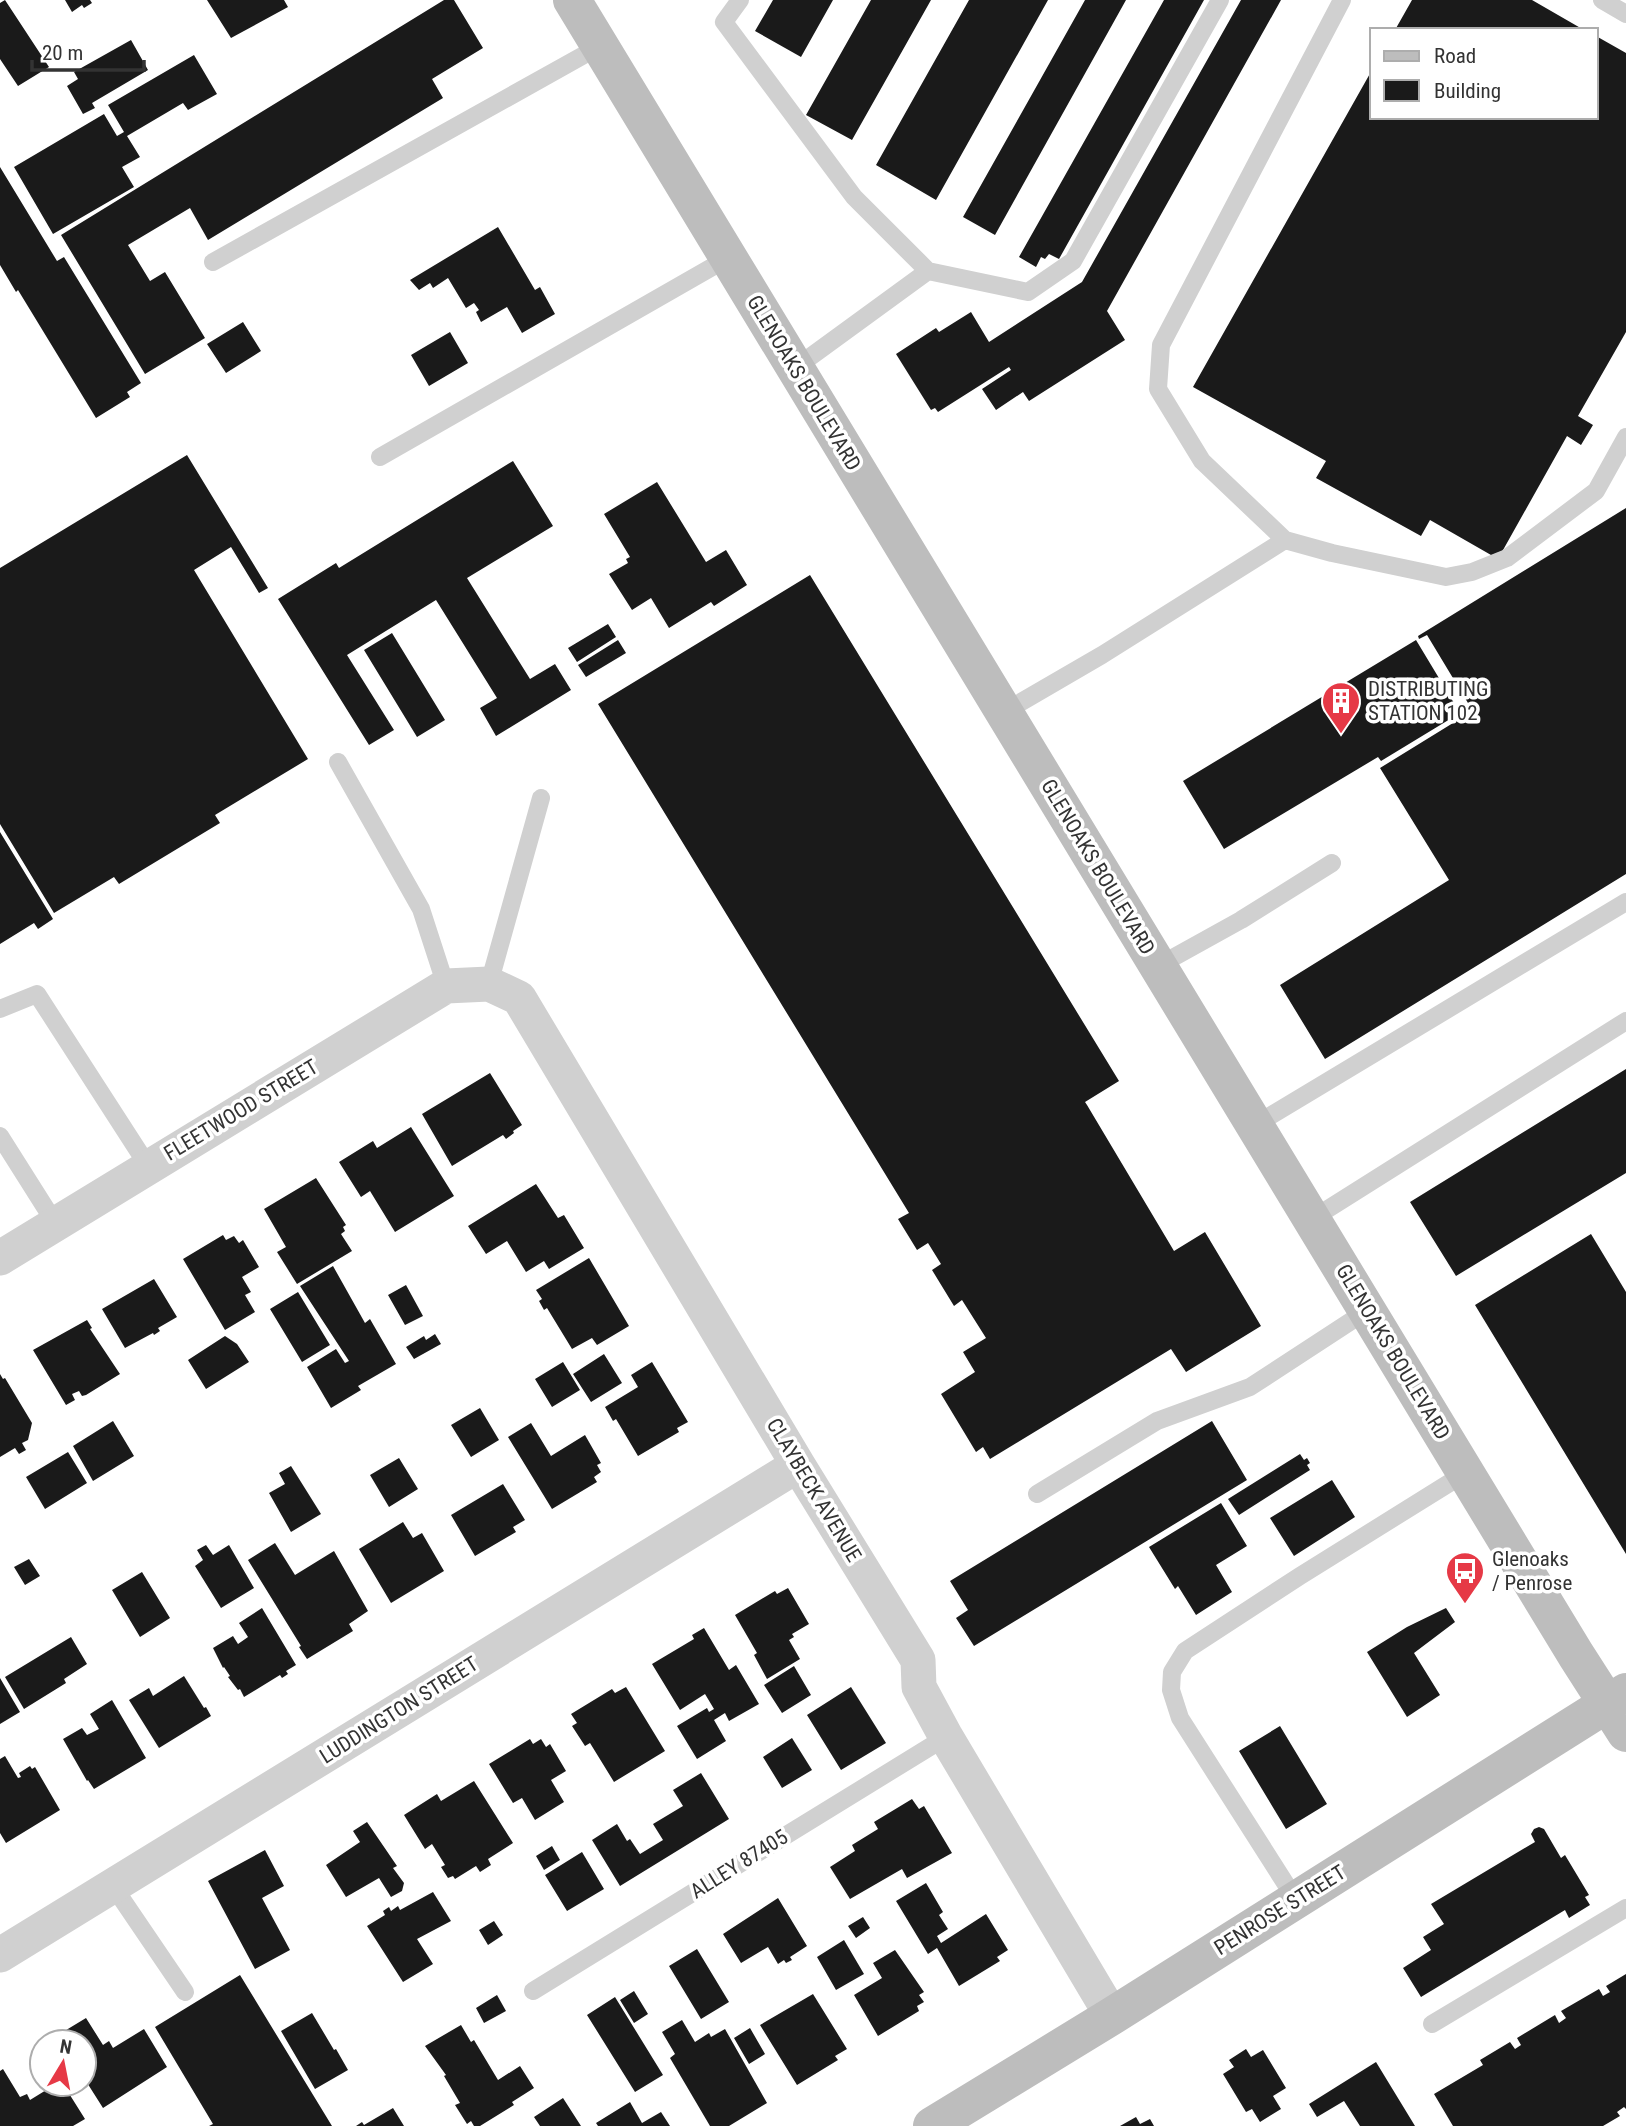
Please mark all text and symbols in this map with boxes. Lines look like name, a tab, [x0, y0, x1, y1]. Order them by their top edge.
scale bar	[32, 28, 144, 72]
legend	[1370, 28, 1598, 119]
text: 20 m	[42, 41, 83, 65]
text: Road	[1434, 44, 1476, 68]
text: Building	[1434, 79, 1501, 103]
street label: GLENOAKS BOULEVARD	[742, 291, 866, 475]
place label: DISTRIBUTING STATION 102	[1368, 677, 1488, 725]
building icon: DISTRIBUTING STATION 102	[1320, 680, 1362, 735]
street label: GLENOAKS BOULEVARD	[1036, 775, 1160, 959]
street label: FLEETWOOD STREET	[160, 1055, 322, 1165]
street label: GLENOAKS BOULEVARD	[1331, 1260, 1455, 1444]
street label: CLAYBECK AVENUE	[762, 1414, 866, 1566]
place label: Glenoaks / Penrose	[1492, 1547, 1572, 1595]
bus stop icon: Glenoaks / Penrose	[1444, 1550, 1486, 1605]
street label: LUDDINGTON STREET	[315, 1652, 483, 1768]
street label: ALLEY 87405	[686, 1825, 792, 1903]
street label: PENROSE STREET	[1210, 1860, 1350, 1960]
north arrow	[28, 2028, 98, 2098]
text: N	[58, 2034, 74, 2059]

